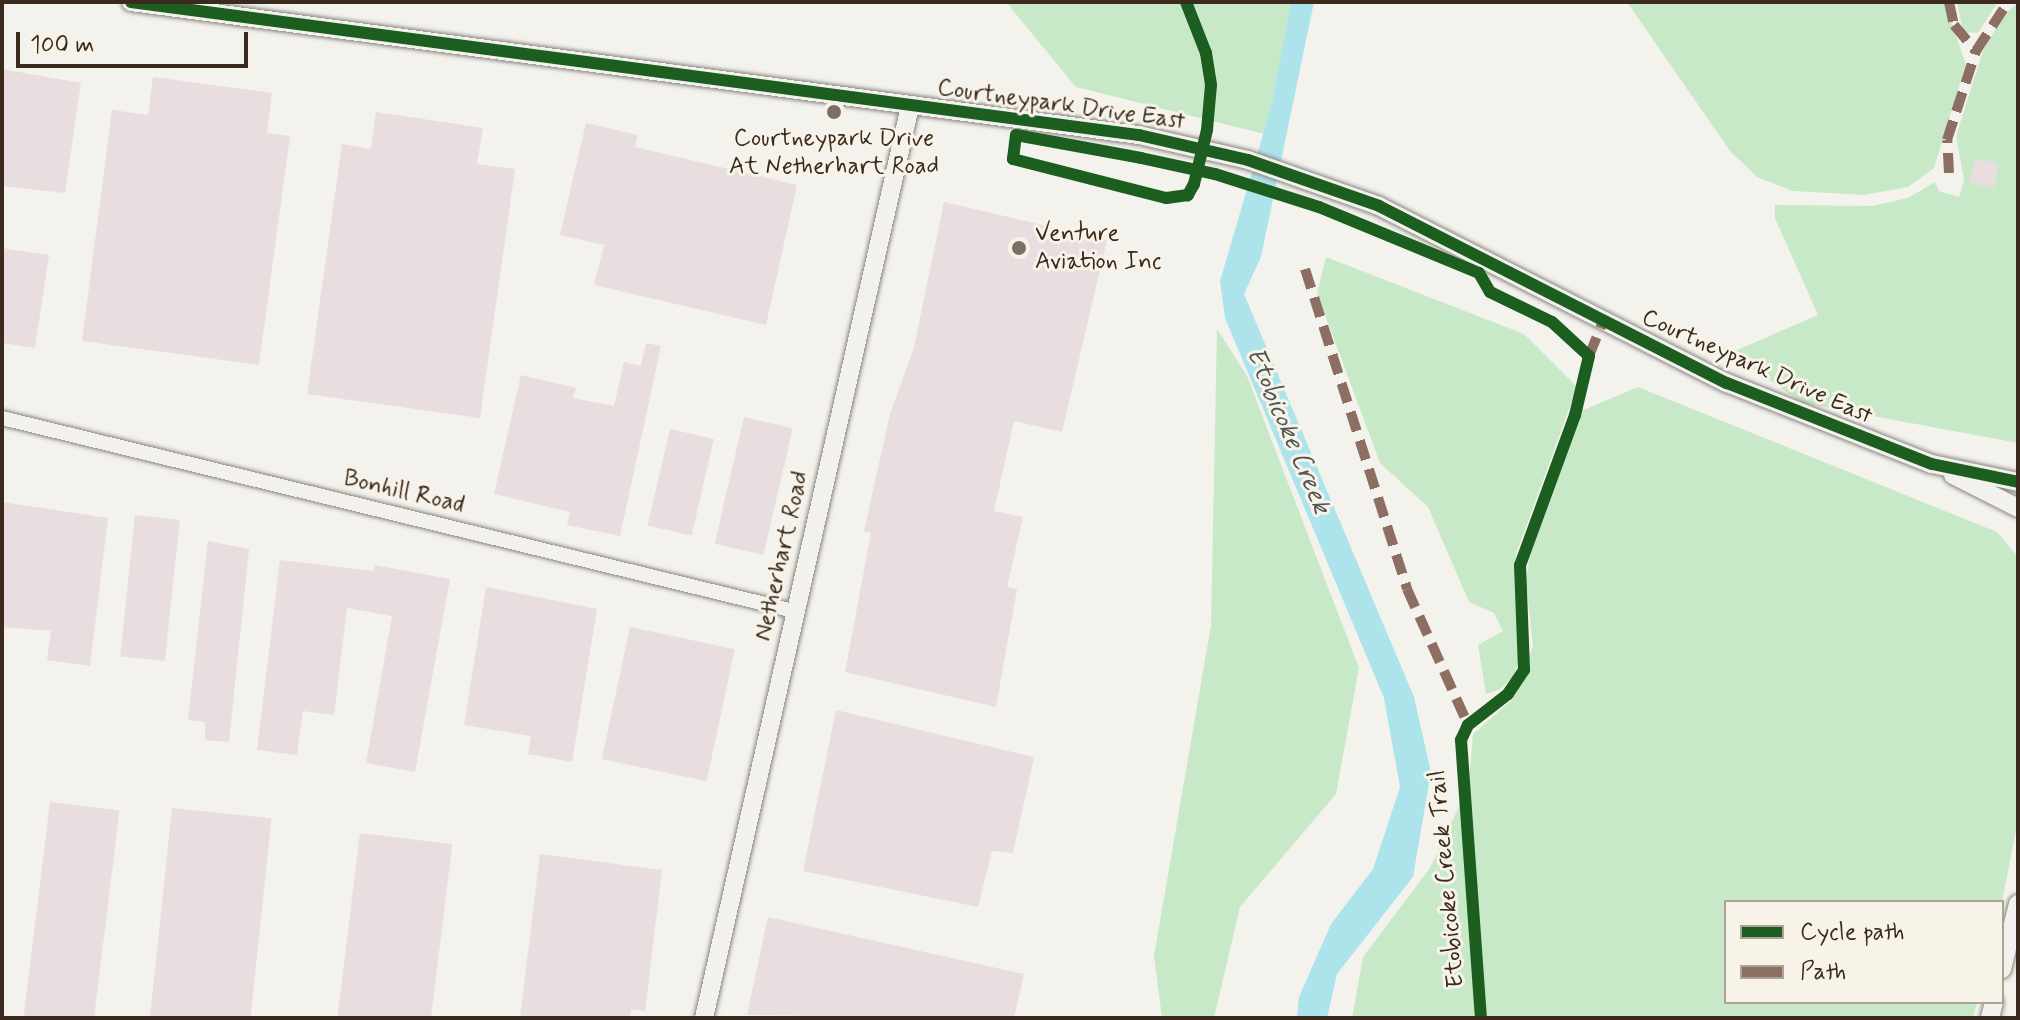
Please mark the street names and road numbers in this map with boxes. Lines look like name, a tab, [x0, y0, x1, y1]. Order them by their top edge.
street label: Courtneypark Drive East	[937, 74, 1185, 136]
street label: Courtneypark Drive East	[1638, 304, 1876, 430]
street label: Bonhill Road	[341, 464, 467, 520]
street label: Netherhart Road	[748, 468, 816, 644]
street label: Etobicoke Creek Trail	[1423, 771, 1471, 987]

